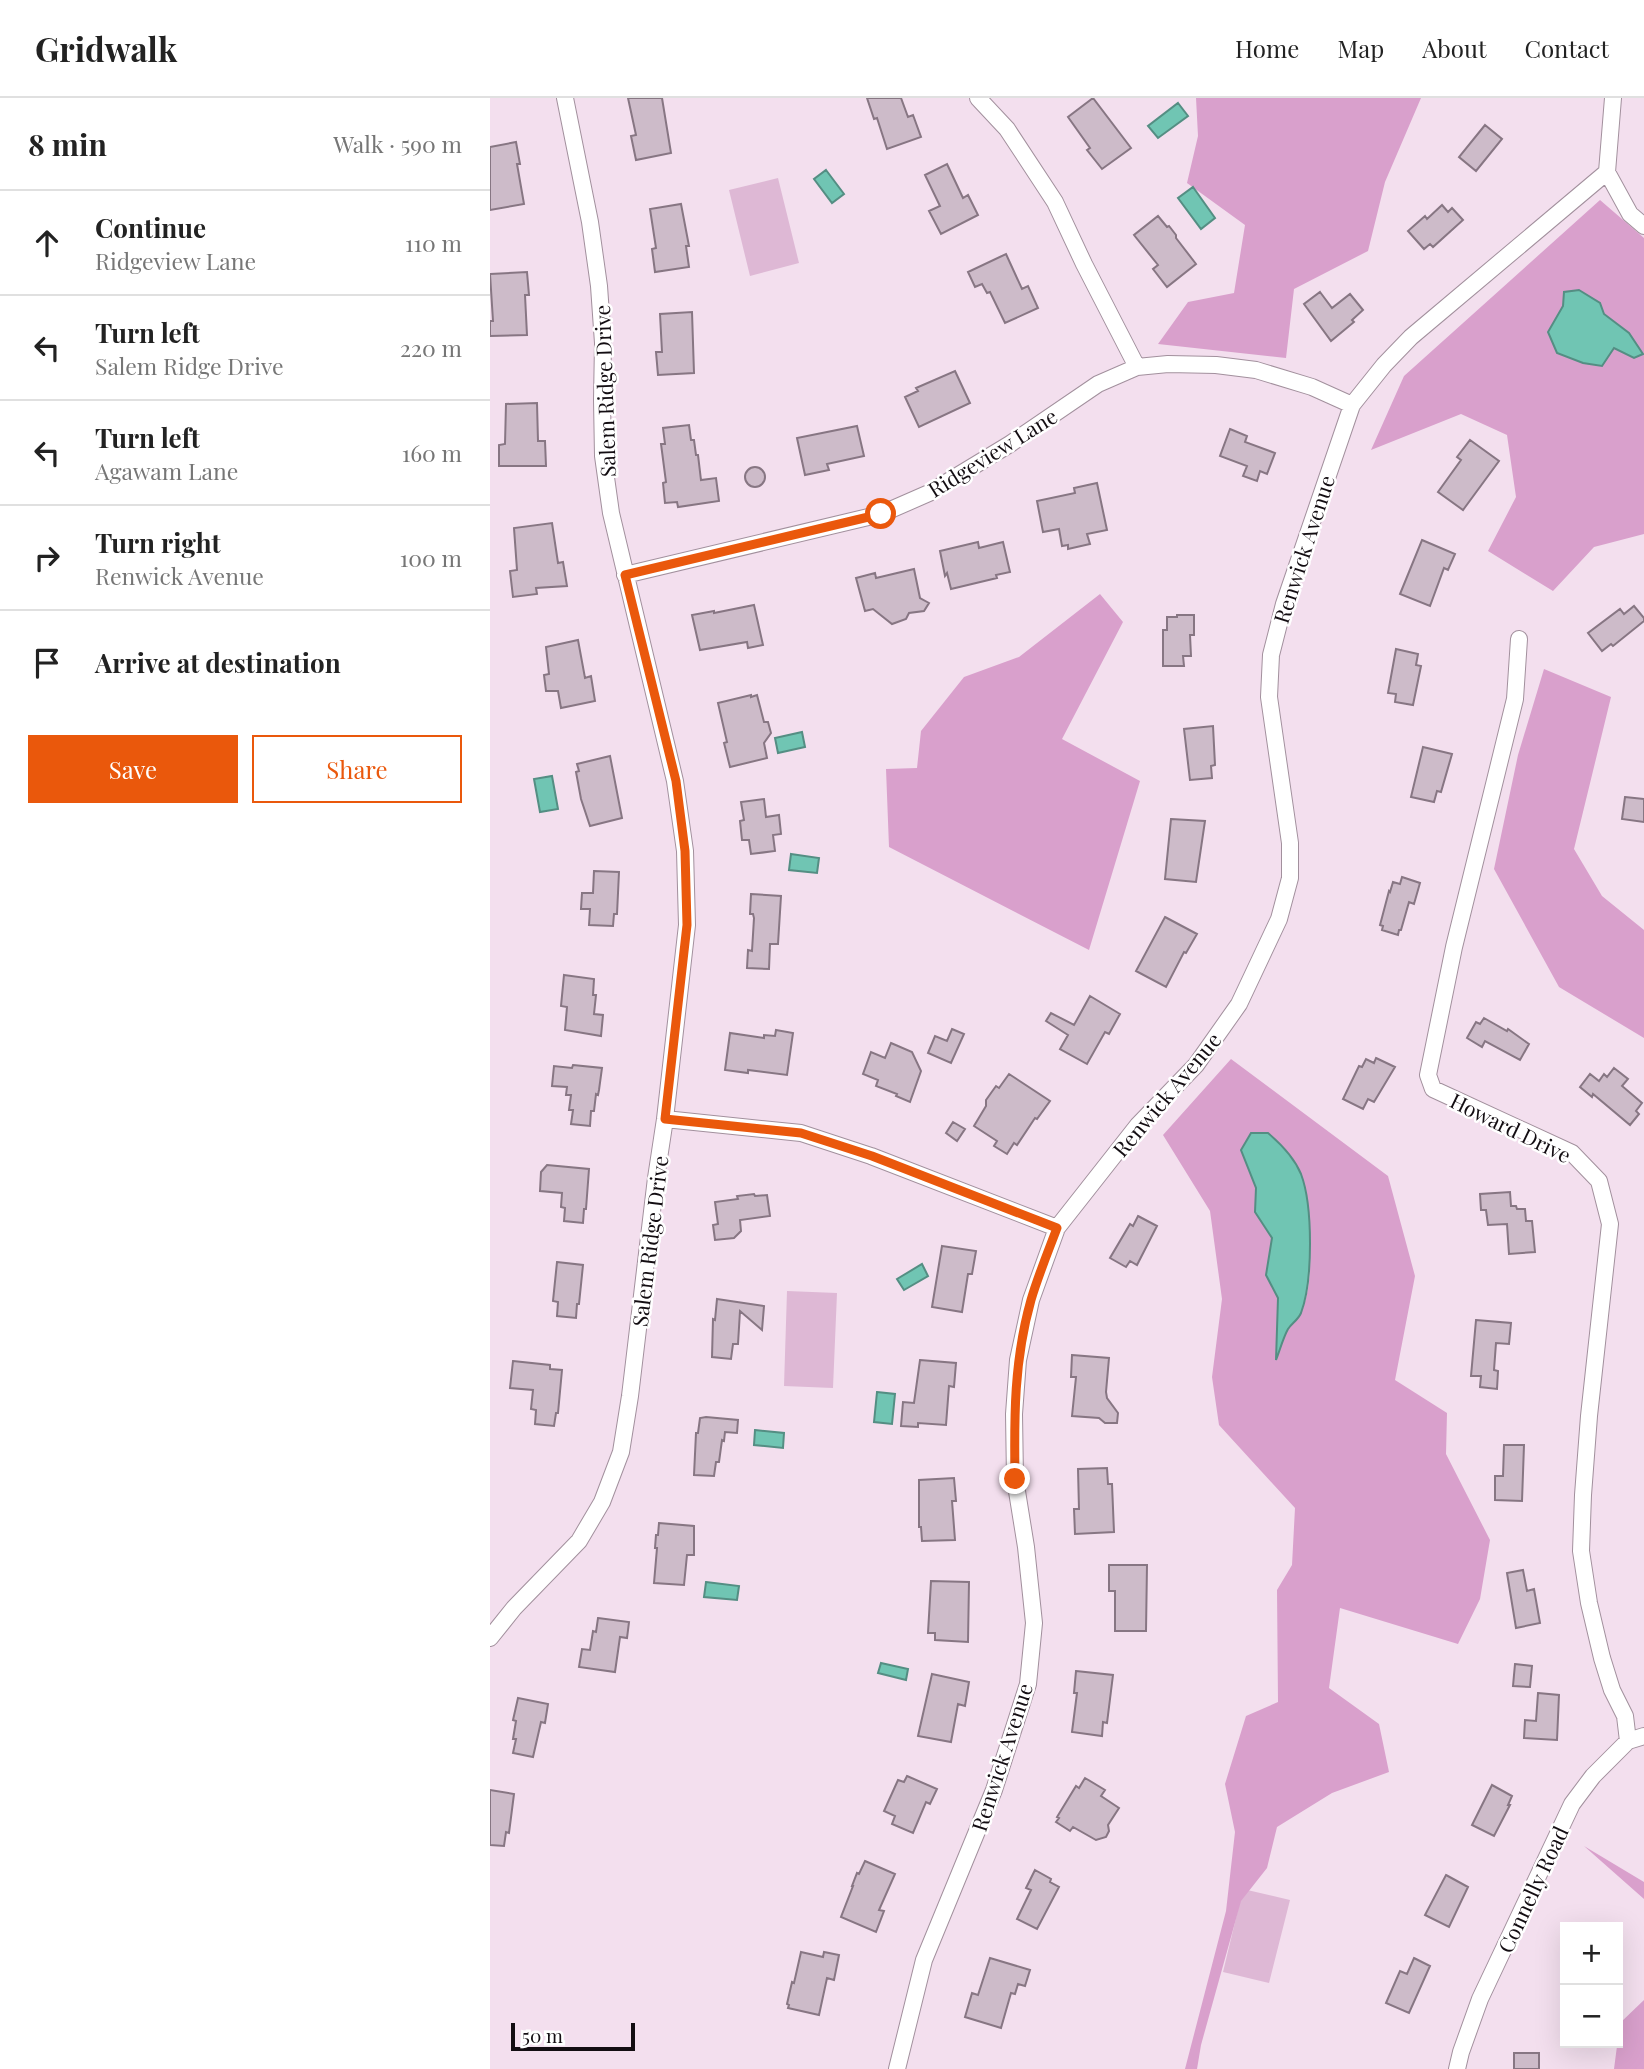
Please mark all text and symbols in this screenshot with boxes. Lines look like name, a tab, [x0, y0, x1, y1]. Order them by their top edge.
text: Gridwalk	[35, 26, 177, 70]
text: Home	[1235, 32, 1299, 64]
text: Map	[1337, 32, 1384, 64]
text: About	[1422, 32, 1486, 64]
text: Contact	[1524, 32, 1609, 64]
text: 8 min	[28, 124, 107, 164]
text: Walk · 590 m	[333, 128, 462, 159]
text: Continue	[95, 210, 206, 245]
icon: ahead	[28, 224, 66, 262]
text: 110 m	[405, 227, 462, 258]
text: Ridgeview Lane	[95, 245, 256, 276]
street label: Salem Ridge Drive	[587, 304, 621, 478]
text: Turn left	[95, 315, 200, 350]
icon: left	[28, 329, 66, 367]
text: 220 m	[400, 332, 462, 363]
text: Salem Ridge Drive	[95, 350, 284, 381]
street label: Ridgeview Lane	[922, 401, 1062, 503]
text: Turn left	[95, 420, 200, 455]
icon: left	[28, 434, 66, 472]
text: 160 m	[402, 437, 462, 468]
text: Agawam Lane	[95, 455, 238, 486]
street label: Renwick Avenue	[1266, 471, 1340, 627]
route start	[865, 498, 896, 529]
text: Turn right	[95, 525, 221, 560]
icon: right	[28, 539, 66, 577]
text: 100 m	[400, 542, 462, 573]
text: Renwick Avenue	[95, 560, 264, 591]
icon: arrive	[28, 644, 66, 682]
text: Arrive at destination	[95, 645, 341, 680]
button: Save	[28, 735, 238, 803]
button: Share	[252, 735, 462, 803]
street label: Renwick Avenue	[1106, 1026, 1226, 1162]
street label: Howard Drive	[1446, 1086, 1576, 1168]
street label: Salem Ridge Drive	[625, 1154, 673, 1328]
route end	[999, 1463, 1030, 1494]
street label: Renwick Avenue	[964, 1679, 1038, 1835]
street label: Connelly Road	[1490, 1821, 1574, 1957]
map controls	[1560, 1922, 1623, 2048]
button: +	[1560, 1922, 1623, 1985]
button: −	[1560, 1985, 1623, 2048]
scale bar	[511, 2020, 635, 2052]
text: 50 m	[522, 2022, 563, 2048]

